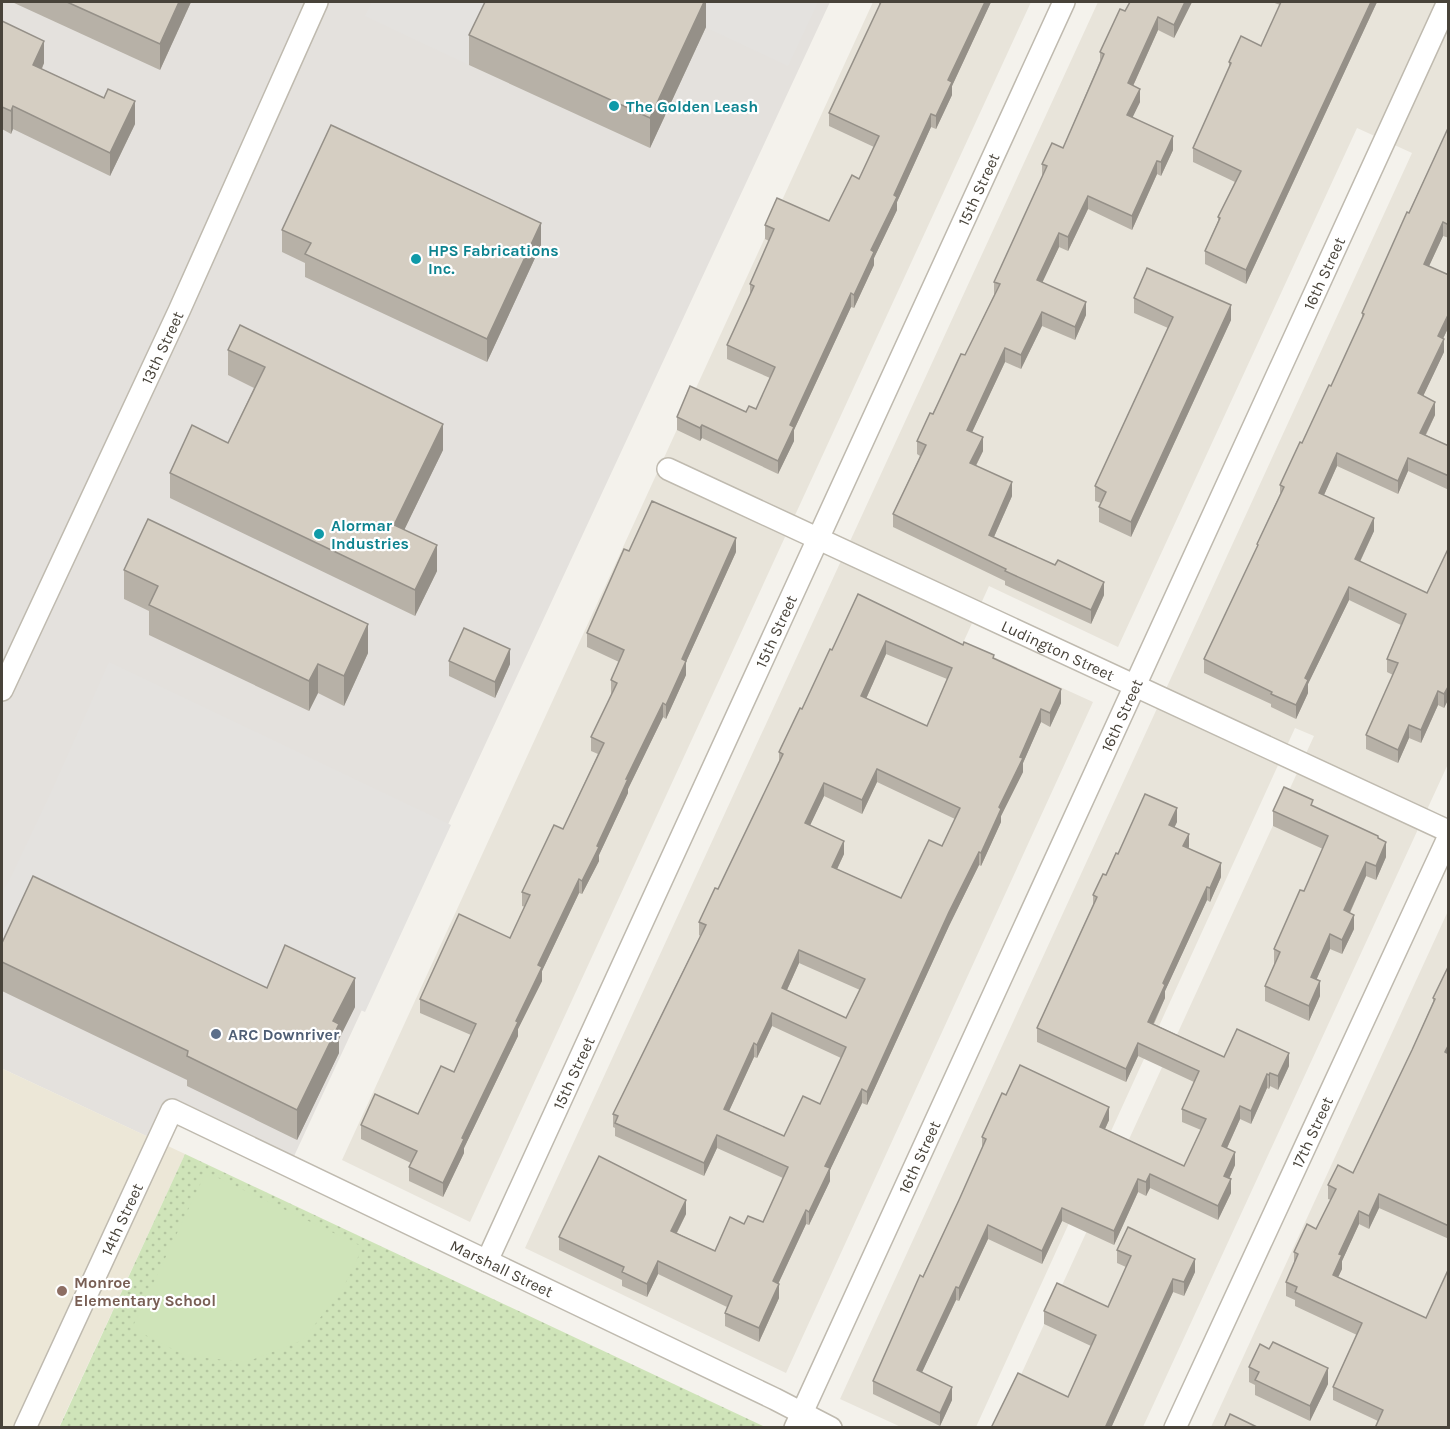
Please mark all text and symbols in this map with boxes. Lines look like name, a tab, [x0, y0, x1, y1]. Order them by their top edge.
place label: The Golden Leash	[626, 97, 758, 116]
marker: The Golden Leash	[607, 99, 621, 113]
street label: 15th Street	[954, 150, 1004, 229]
street label: 16th Street	[1299, 234, 1349, 313]
place label: HPS Fabrications Inc.	[428, 241, 559, 278]
marker: HPS Fabrications Inc.	[409, 252, 423, 266]
street label: 13th Street	[137, 308, 188, 387]
place label: Alormar Industries	[331, 516, 409, 553]
marker: Alormar Industries	[312, 527, 326, 541]
street label: 15th Street	[751, 592, 801, 671]
street label: Ludington Street	[998, 616, 1117, 685]
street label: 16th Street	[1097, 676, 1147, 755]
place label: ARC Downriver	[228, 1025, 340, 1044]
marker: ARC Downriver	[209, 1027, 223, 1041]
street label: 15th Street	[549, 1034, 599, 1112]
street label: 17th Street	[1288, 1094, 1337, 1171]
street label: 16th Street	[895, 1118, 944, 1197]
street label: 14th Street	[97, 1180, 147, 1259]
street label: Marshall Street	[447, 1236, 556, 1301]
place label: Monroe Elementary School	[74, 1273, 216, 1310]
marker: Monroe Elementary School	[55, 1284, 69, 1298]

